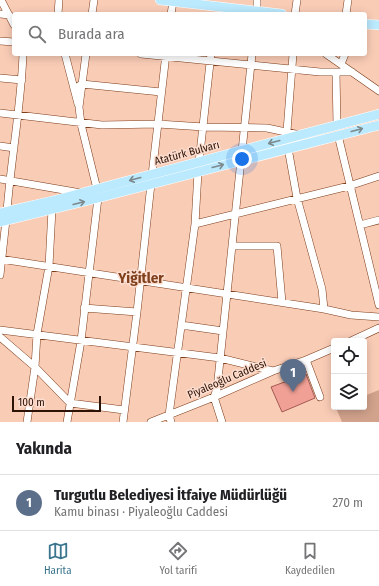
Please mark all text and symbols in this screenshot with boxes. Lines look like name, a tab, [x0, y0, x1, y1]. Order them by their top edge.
search box	[12, 12, 367, 56]
icon: search	[26, 23, 48, 45]
text: Burada ara	[58, 25, 125, 43]
one-way arrow	[351, 126, 364, 133]
street label: Atatürk Bulvarı	[153, 138, 221, 168]
one-way arrow	[267, 139, 280, 146]
your location	[232, 149, 252, 169]
one-way arrow	[211, 162, 224, 170]
one-way arrow	[128, 176, 141, 183]
one-way arrow	[72, 199, 85, 206]
district label: Yiğitler	[117, 269, 164, 287]
map controls	[331, 338, 367, 410]
button: locate	[331, 338, 367, 374]
street label: Piyaleoğlu Caddesi	[186, 356, 269, 402]
pin: 1	[280, 359, 306, 392]
button: layers	[331, 374, 367, 410]
scale bar	[12, 394, 101, 413]
text: 100 m	[18, 396, 45, 409]
text: Yakında	[16, 438, 72, 459]
text: Turgutlu Belediyesi İtfaiye Müdürlüğü	[54, 486, 287, 504]
text: 1	[26, 495, 32, 510]
text: 270 m	[332, 495, 363, 510]
text: Kamu binası · Piyaleoğlu Caddesi	[54, 504, 228, 519]
tab: Harita	[44, 540, 72, 577]
tab: Yol tarifi	[159, 540, 197, 577]
tab: Kaydedilen	[285, 540, 335, 577]

